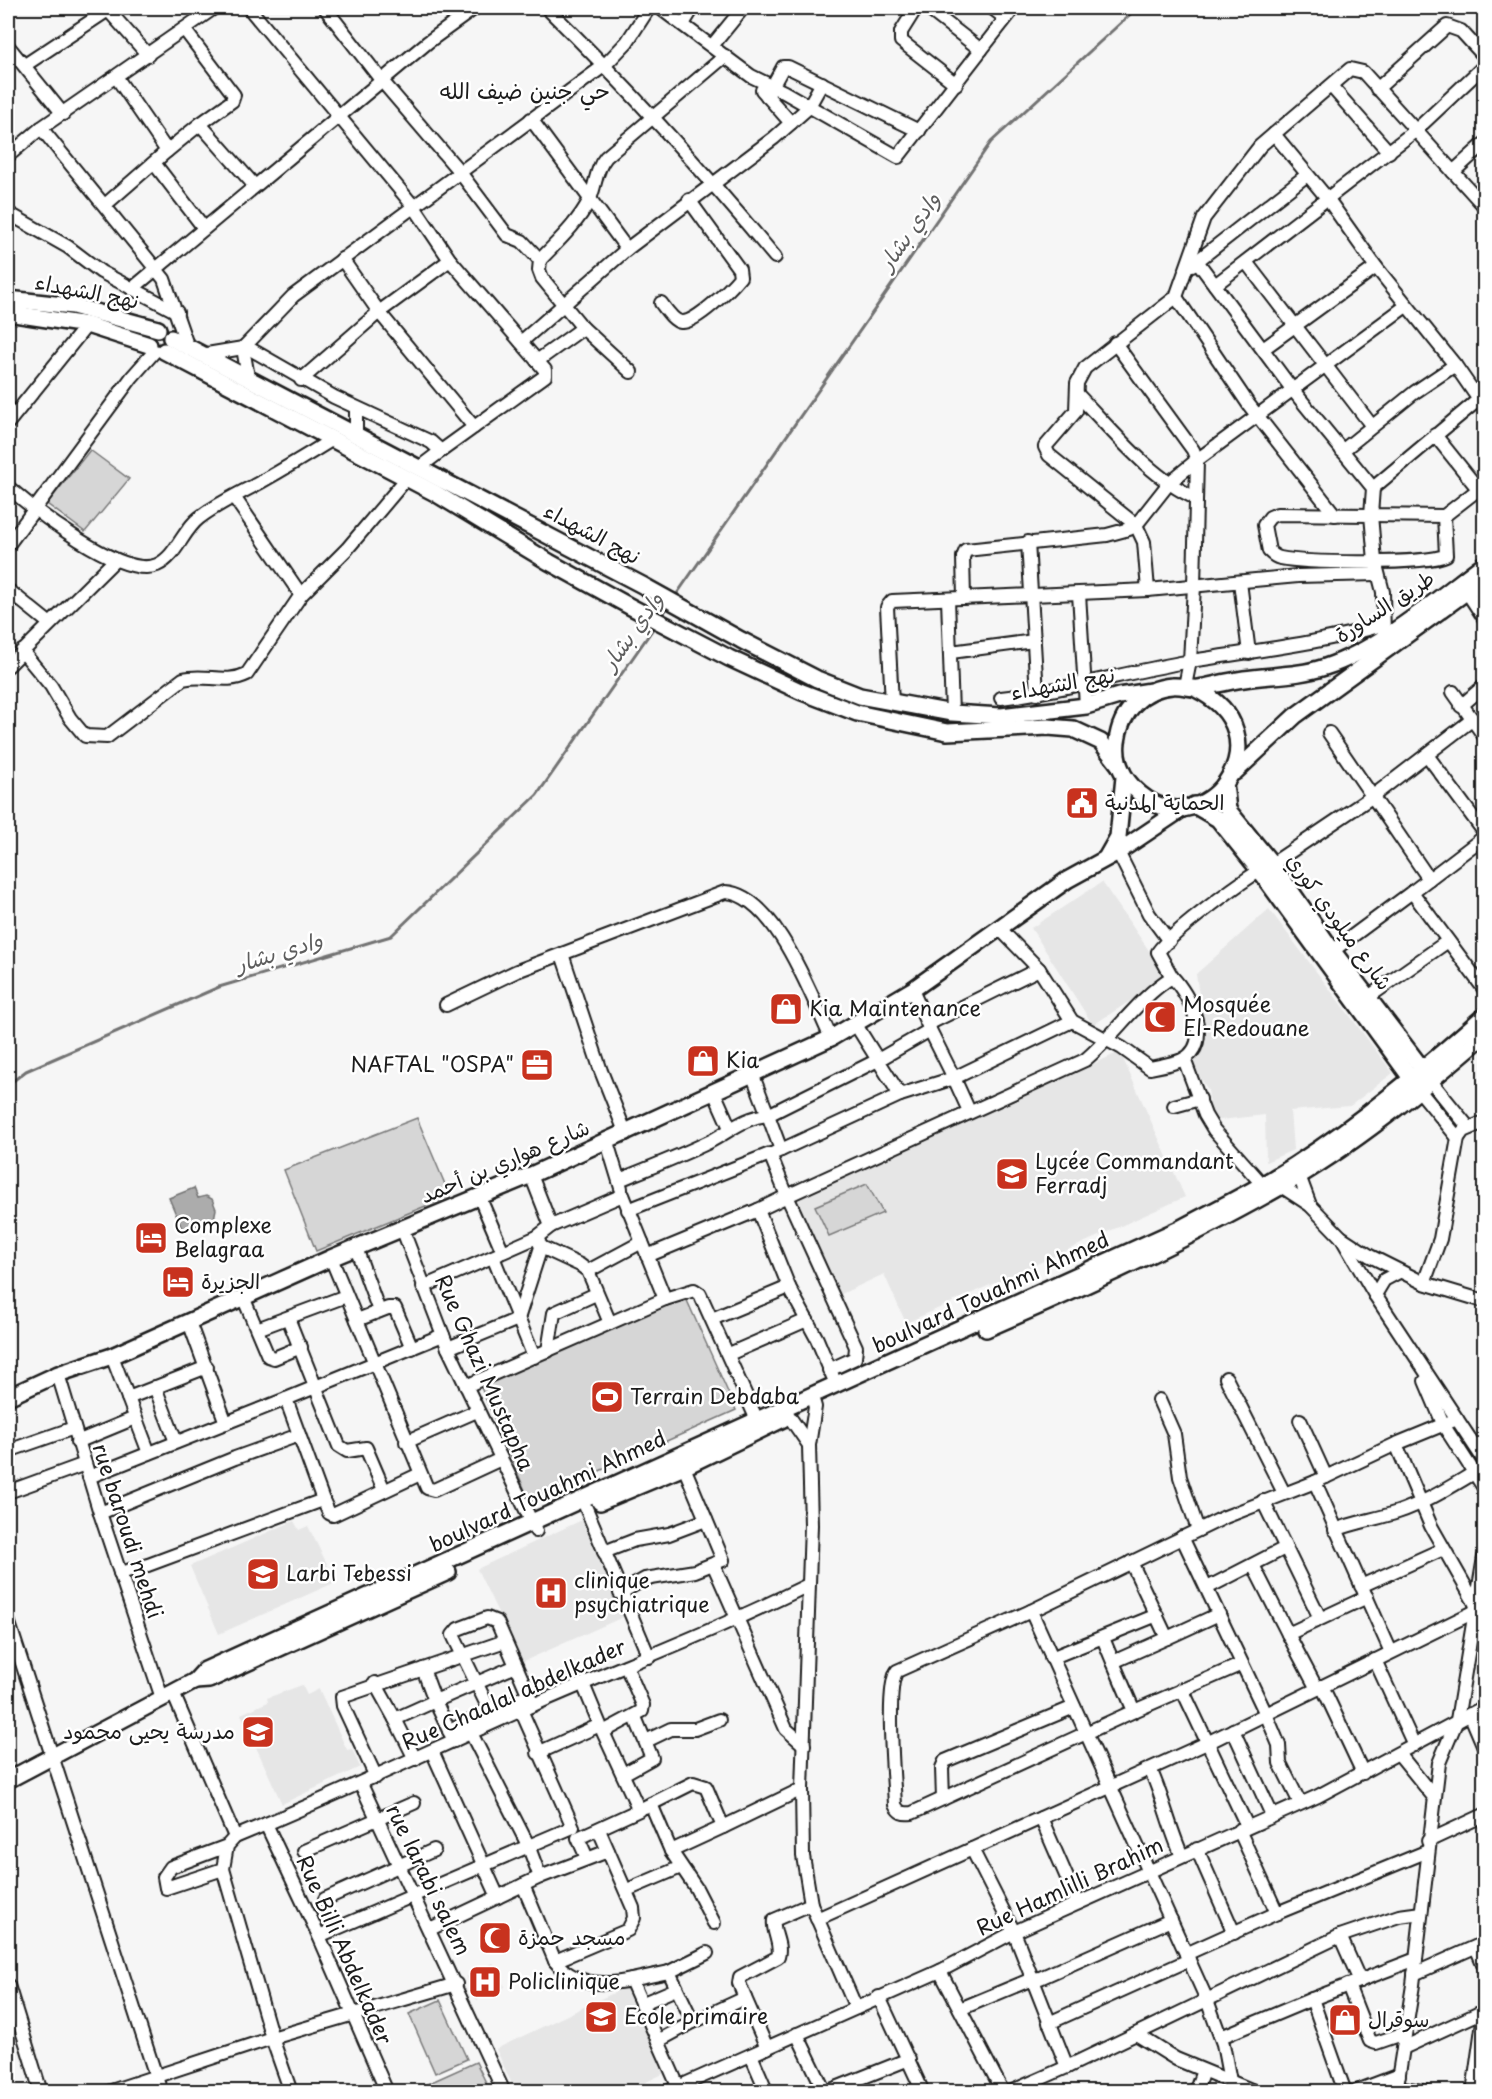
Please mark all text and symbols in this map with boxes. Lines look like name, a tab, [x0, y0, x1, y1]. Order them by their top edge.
district label: حي جنين ضيف الله	[440, 73, 610, 111]
water label: وادي بشار	[867, 184, 948, 279]
street label: نهج الشهداء	[33, 264, 142, 316]
street label: نهج الشهداء	[539, 493, 647, 571]
street label: طريق الساورة	[1328, 561, 1440, 650]
water label: وادي بشار	[590, 584, 671, 679]
street label: نهج الشهداء	[1008, 657, 1117, 707]
public building icon: الحماية المدنية	[1064, 785, 1100, 821]
place label: الحماية المدنية	[1105, 785, 1224, 817]
street label: شارع ميلودي كوري	[1279, 846, 1401, 997]
water label: وادي بشار	[228, 922, 326, 981]
place label: Mosquée El-Redouane	[1183, 987, 1310, 1043]
shop icon: Kia Maintenance	[768, 991, 804, 1027]
place label: Kia Maintenance	[809, 991, 981, 1023]
mosque icon: Mosquée El-Redouane	[1142, 999, 1178, 1035]
shop icon: Kia	[685, 1043, 721, 1079]
place label: Kia	[726, 1043, 759, 1075]
place label: NAFTAL "OSPA"	[351, 1047, 514, 1079]
office icon: NAFTAL "OSPA"	[519, 1047, 555, 1083]
street label: شارع هواري بن أحمد	[415, 1110, 594, 1211]
place label: Lycée Commandant Ferradj	[1035, 1144, 1234, 1200]
school or university icon: Lycée Commandant Ferradj	[994, 1156, 1030, 1192]
place label: Complexe Belagraa	[174, 1208, 272, 1264]
hotel icon: Complexe Belagraa	[133, 1220, 169, 1256]
street label: boulvard Touahmi Ahmed	[867, 1222, 1114, 1360]
hotel icon: الجزيرة	[160, 1264, 196, 1300]
place label: الجزيرة	[201, 1264, 260, 1296]
street label: Rue Ghazi Mustapha	[428, 1269, 544, 1476]
sports icon: Terrain Debdaba	[589, 1379, 625, 1415]
place label: Terrain Debdaba	[630, 1379, 800, 1411]
street label: boulvard Touahmi Ahmed	[424, 1421, 671, 1559]
street label: rue baroudi mehdi	[85, 1439, 172, 1622]
school or university icon: Larbi Tebessi	[245, 1556, 281, 1592]
place label: Larbi Tebessi	[286, 1556, 412, 1588]
place label: clinique psychiatrique	[574, 1563, 710, 1619]
hospital icon: clinique psychiatrique	[533, 1575, 569, 1611]
street label: Rue Chaalal abdelkader	[396, 1629, 631, 1757]
place label: مدرسة يحيى محمود	[63, 1714, 235, 1746]
school or university icon: مدرسة يحيى محمود	[240, 1714, 276, 1750]
street label: rue larabi salem	[379, 1798, 480, 1960]
street label: Rue Hamlilli Brahim	[970, 1828, 1168, 1943]
street label: Rue Billi Abdelkader	[290, 1850, 402, 2049]
mosque icon: مسجد حمزة	[477, 1920, 513, 1956]
place label: مسجد حمزة	[518, 1920, 626, 1952]
hospital icon: Policlinique	[467, 1964, 503, 2000]
place label: Policlinique	[508, 1964, 620, 1996]
school or university icon: Ecole primaire	[583, 1999, 619, 2035]
place label: Ecole primaire	[624, 1999, 768, 2031]
shop icon: سوقرال	[1327, 2002, 1363, 2038]
place label: سوقرال	[1368, 2002, 1430, 2034]

